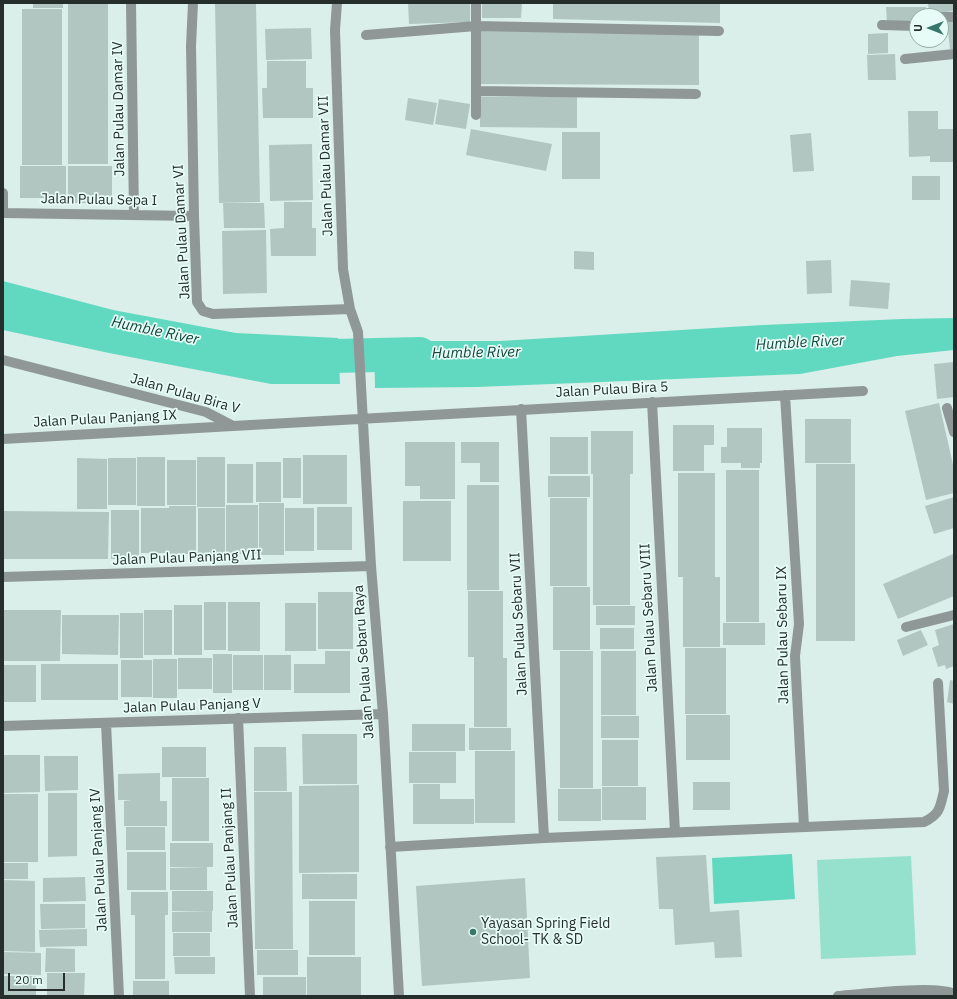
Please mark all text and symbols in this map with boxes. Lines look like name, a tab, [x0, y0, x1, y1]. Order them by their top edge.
north arrow	[909, 8, 949, 48]
text: U	[911, 24, 925, 32]
street label: Jalan Pulau Damar IV	[109, 41, 129, 177]
street label: Jalan Pulau Damar VII	[315, 95, 337, 237]
street label: Jalan Pulau Damar VI	[170, 164, 194, 300]
street label: Jalan Pulau Sepa I	[41, 191, 157, 209]
water label: Humble River	[110, 313, 200, 349]
water label: Humble River	[755, 332, 845, 354]
water label: Humble River	[431, 343, 521, 363]
street label: Jalan Pulau Bira V	[128, 370, 242, 418]
street label: Jalan Pulau Bira 5	[555, 379, 669, 401]
street label: Jalan Pulau Panjang IX	[33, 407, 177, 431]
street label: Jalan Pulau Sebaru VIII	[637, 543, 661, 693]
street label: Jalan Pulau Panjang VII	[112, 547, 262, 569]
street label: Jalan Pulau Sebaru VII	[507, 552, 531, 696]
street label: Jalan Pulau Sebaru IX	[773, 566, 793, 704]
street label: Jalan Pulau Sebaru Raya	[350, 584, 378, 740]
street label: Jalan Pulau Panjang V	[123, 695, 261, 717]
street label: Jalan Pulau Panjang II	[218, 787, 242, 929]
street label: Jalan Pulau Panjang IV	[87, 788, 111, 932]
place label: Yayasan Spring Field School- TK & SD	[481, 916, 610, 948]
marker: Yayasan Spring Field School- TK & SD	[468, 927, 478, 937]
scale bar	[10, 965, 67, 991]
text: 20 m	[15, 972, 43, 987]

